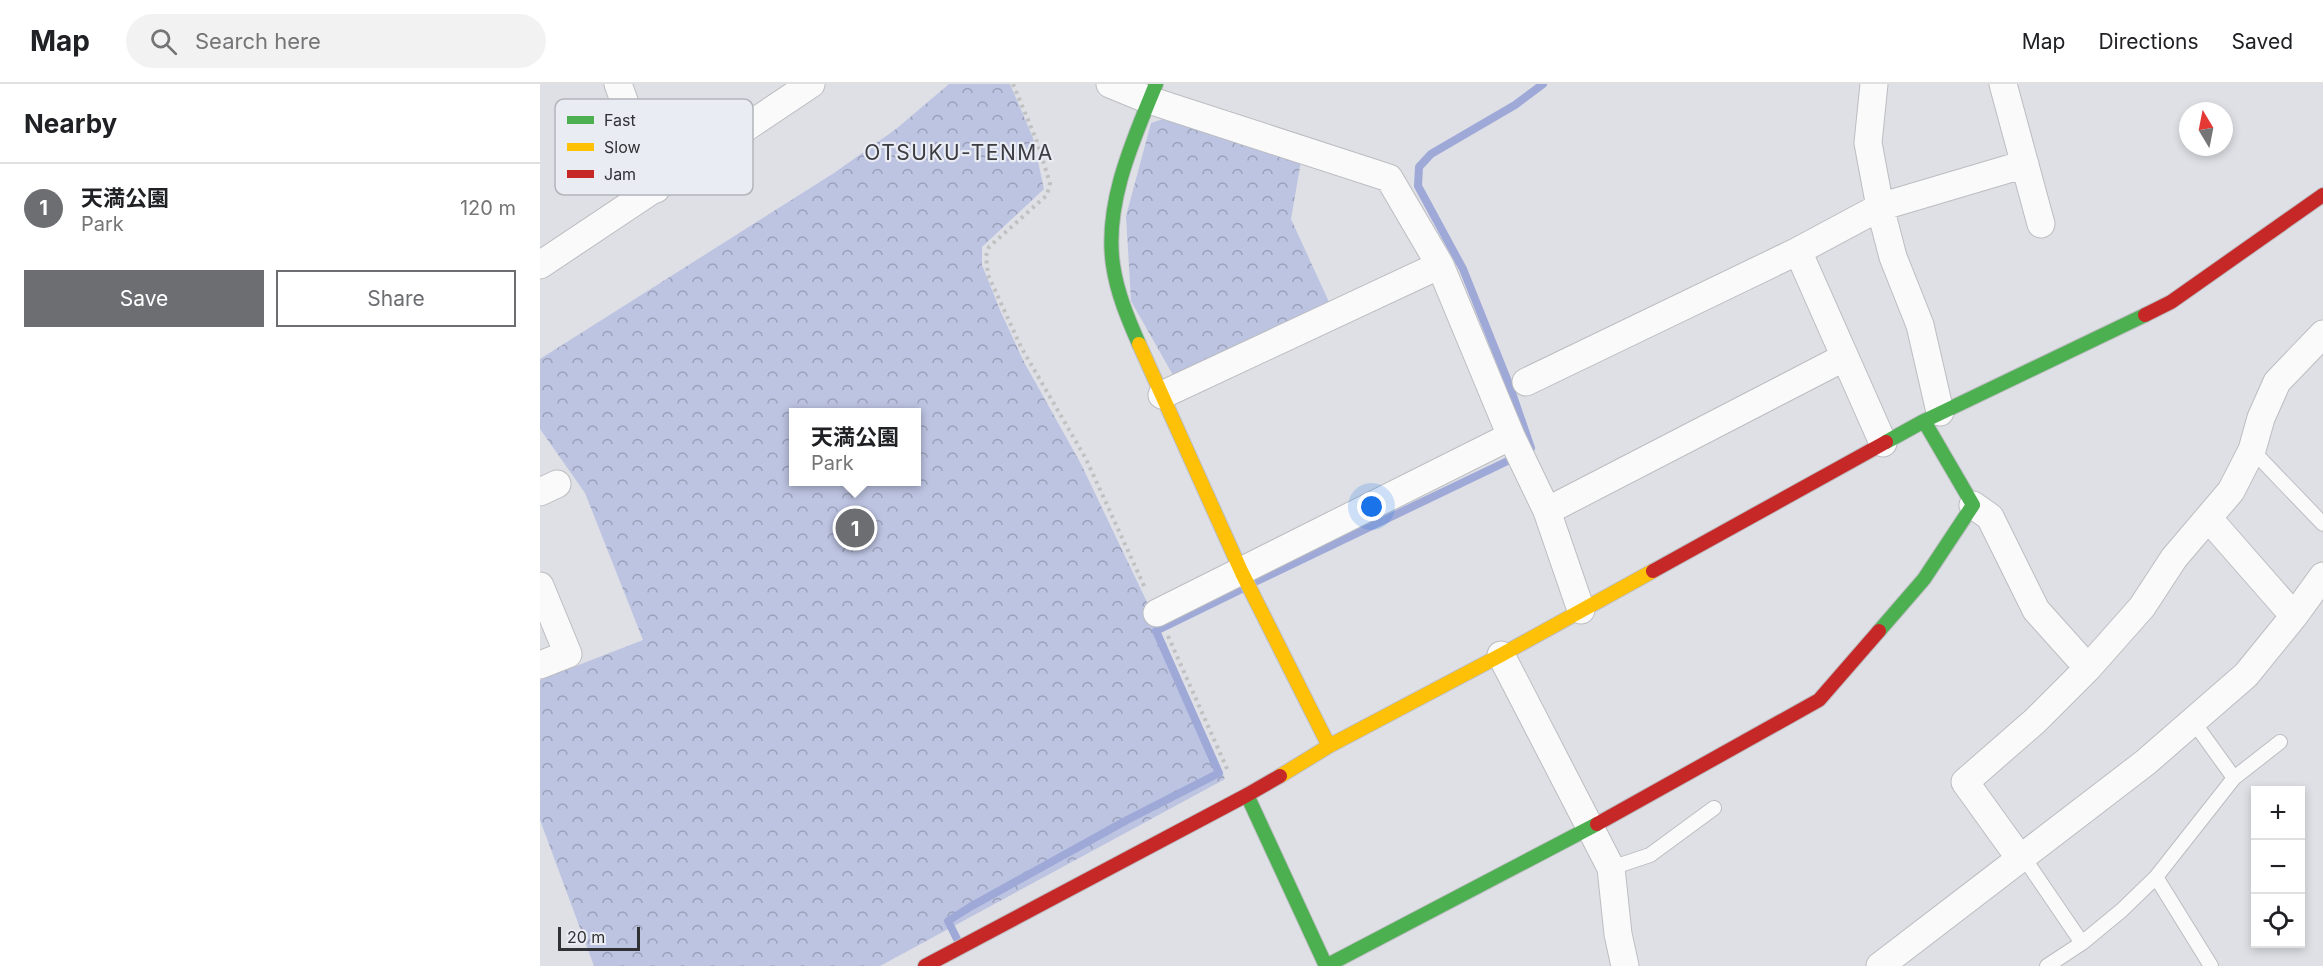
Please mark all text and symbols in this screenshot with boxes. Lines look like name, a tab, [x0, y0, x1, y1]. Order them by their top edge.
search box	[126, 14, 546, 68]
text: Map	[30, 24, 90, 58]
icon: search	[147, 25, 180, 58]
text: Search here	[195, 28, 321, 54]
text: Map	[2022, 29, 2065, 54]
text: Directions	[2098, 29, 2199, 54]
text: Saved	[2232, 29, 2293, 54]
legend	[555, 99, 753, 195]
north arrow	[2179, 102, 2233, 156]
text: Nearby	[24, 108, 117, 139]
text: Fast	[604, 110, 636, 130]
text: Slow	[604, 137, 641, 157]
district label: OTSUKU-TENMA	[864, 140, 1054, 165]
text: Jam	[604, 164, 636, 184]
text: 天満公園	[81, 185, 169, 211]
text: 1	[39, 196, 48, 220]
text: 120 m	[460, 196, 516, 220]
text: Park	[81, 212, 124, 236]
button: Save	[24, 270, 264, 327]
button: Share	[276, 270, 516, 327]
popup	[789, 408, 921, 486]
text: 天満公園	[811, 424, 899, 450]
text: Park	[811, 451, 854, 475]
your location	[1357, 492, 1386, 521]
pin: 1	[836, 506, 874, 550]
map controls	[2251, 786, 2305, 948]
button: +	[2251, 786, 2305, 840]
button: −	[2251, 840, 2305, 894]
button: locate	[2251, 894, 2305, 948]
scale bar	[558, 924, 640, 952]
text: 20 m	[567, 927, 605, 947]

